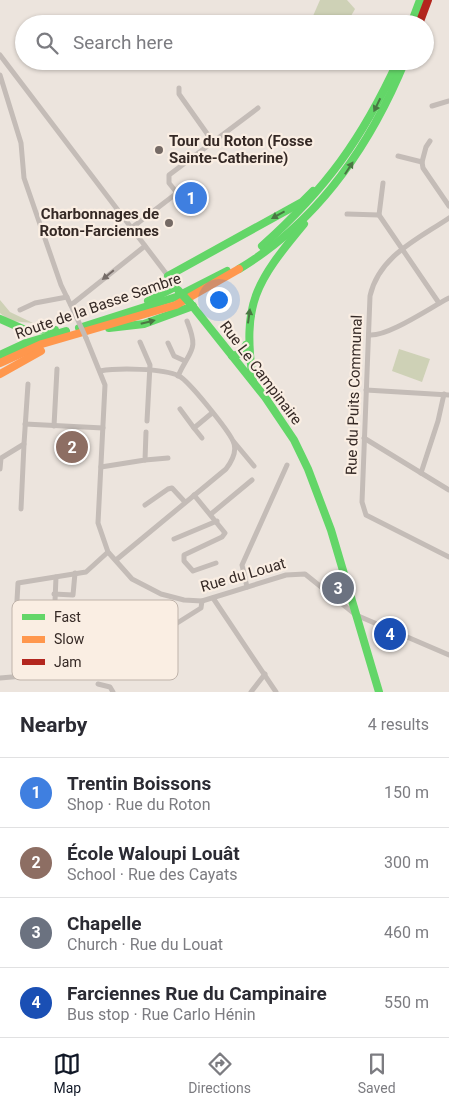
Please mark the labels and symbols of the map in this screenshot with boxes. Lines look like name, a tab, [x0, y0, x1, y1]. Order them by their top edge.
one-way arrow	[373, 98, 381, 112]
place label: Tour du Roton (Fosse Sainte-Catherine)	[169, 132, 313, 167]
marker: Tour du Roton (Fosse Sainte-Catherine)	[153, 144, 165, 156]
one-way arrow	[344, 162, 354, 175]
pin: 1	[175, 179, 207, 217]
place label: Charbonnages de Roton-Farciennes	[39, 205, 159, 240]
one-way arrow	[270, 211, 285, 219]
marker: Charbonnages de Roton-Farciennes	[163, 217, 175, 229]
street label: Route de la Basse Sambre	[13, 269, 183, 343]
one-way arrow	[102, 270, 115, 281]
your location	[206, 287, 232, 313]
one-way arrow	[245, 308, 253, 324]
street label: Rue du Puits Communal	[342, 315, 366, 475]
one-way arrow	[141, 318, 156, 326]
street label: Rue Le Campinaire	[216, 318, 306, 428]
pin: 2	[56, 428, 88, 466]
street label: Rue du Louat	[198, 554, 288, 596]
pin: 3	[322, 569, 354, 607]
legend	[12, 600, 178, 680]
text: Fast	[54, 609, 81, 625]
pin: 4	[374, 615, 406, 653]
text: Slow	[54, 631, 85, 647]
text: Jam	[54, 654, 82, 670]

